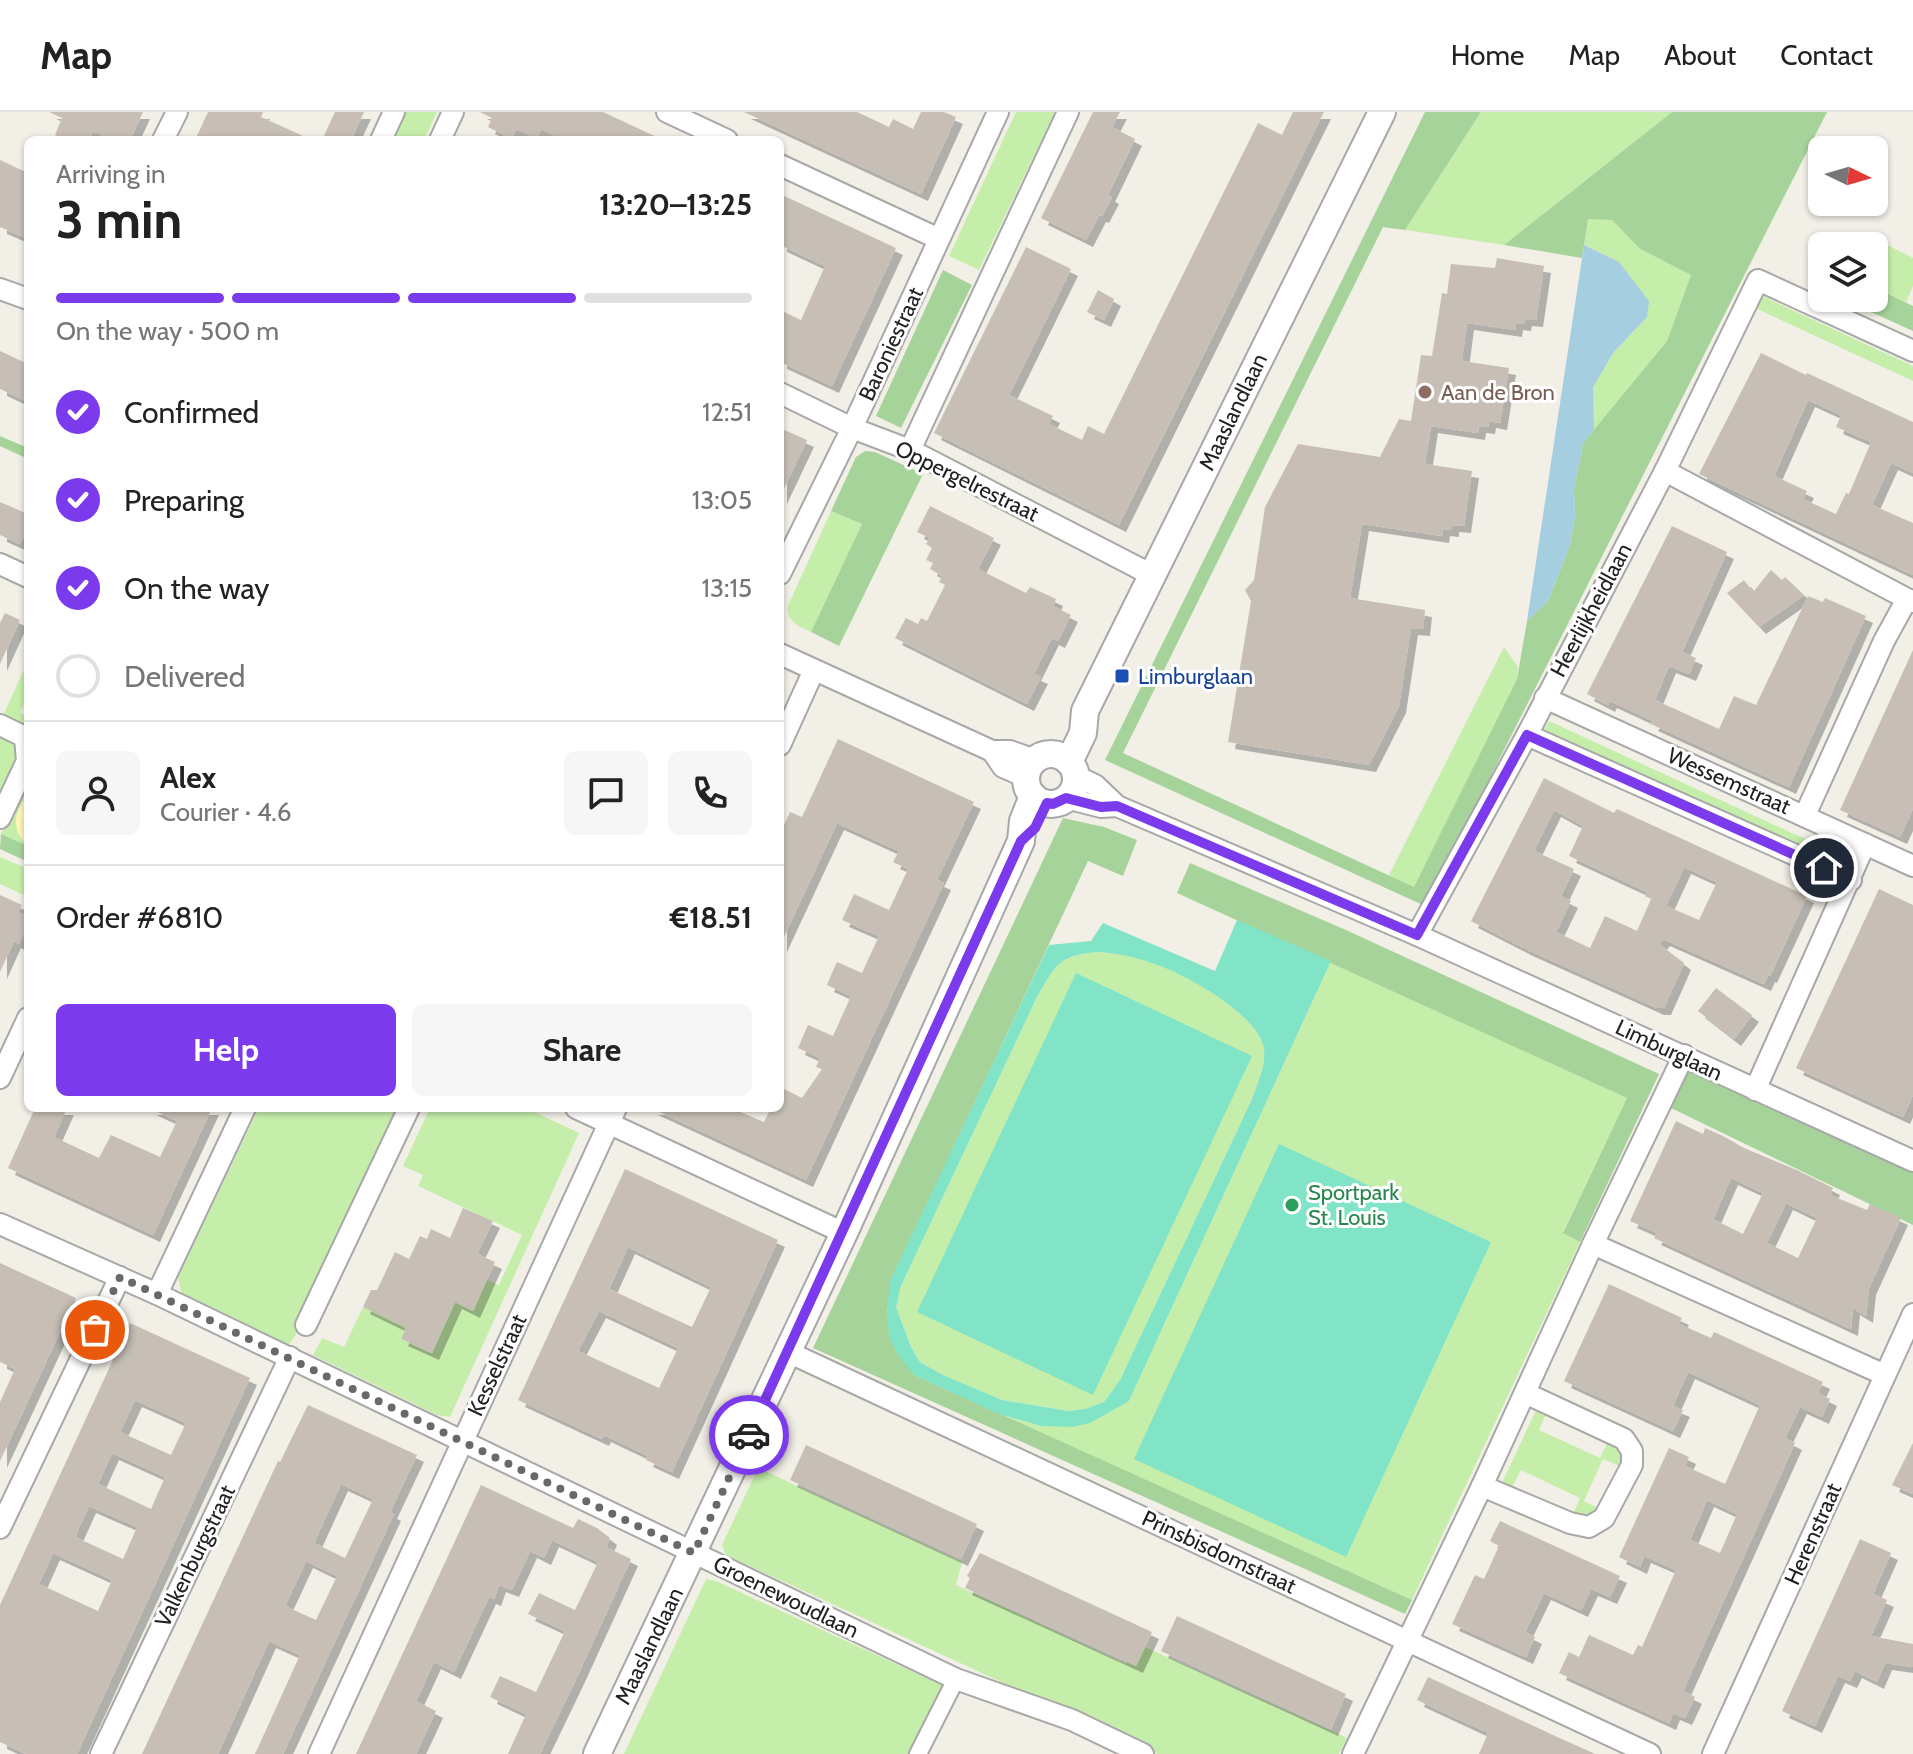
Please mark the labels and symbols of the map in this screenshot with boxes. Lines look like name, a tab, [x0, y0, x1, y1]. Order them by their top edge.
north arrow	[1808, 136, 1888, 216]
street label: Baroniestraat	[853, 282, 929, 405]
street label: Maaslandlaan	[1193, 349, 1273, 475]
place label: Aan de Bron	[1441, 379, 1555, 406]
marker: Aan de Bron	[1416, 383, 1434, 401]
street label: Oppergelrestraat	[891, 435, 1044, 528]
street label: Heerlijkheidlaan	[1544, 538, 1638, 682]
place label: Limburglaan	[1138, 663, 1253, 690]
marker: Limburglaan	[1113, 667, 1131, 685]
street label: Wessemstraat	[1663, 742, 1795, 820]
pin	[1790, 834, 1858, 902]
street label: Limburglaan	[1611, 1013, 1727, 1087]
place label: Sportpark St. Louis	[1308, 1179, 1399, 1231]
marker: Sportpark St. Louis	[1283, 1196, 1301, 1214]
pin	[61, 1296, 129, 1364]
street label: Kesselstraat	[462, 1309, 533, 1420]
courier	[709, 1395, 789, 1475]
street label: Herenstraat	[1779, 1478, 1848, 1589]
street label: Valkenburgstraat	[149, 1480, 241, 1631]
street label: Prinsbisdomstraat	[1138, 1505, 1301, 1600]
street label: Groenewoudlaan	[709, 1550, 863, 1644]
street label: Maaslandlaan	[609, 1583, 689, 1709]

